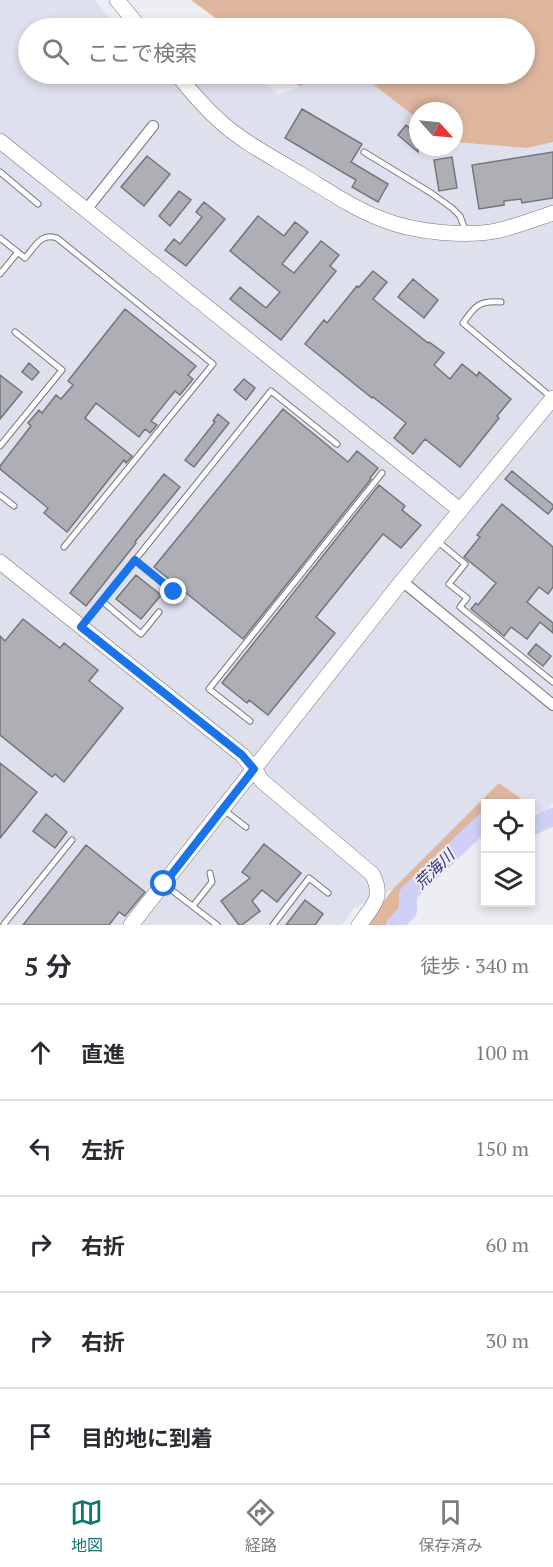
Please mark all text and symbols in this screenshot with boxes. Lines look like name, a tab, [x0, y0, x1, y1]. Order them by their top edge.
search box	[18, 18, 535, 84]
icon: search	[39, 35, 72, 68]
text: ここで検索	[87, 38, 197, 67]
north arrow	[409, 102, 463, 156]
route end	[160, 578, 186, 604]
map controls	[481, 799, 535, 907]
button: locate	[481, 799, 535, 853]
water label: 荒海川	[409, 843, 460, 894]
button: layers	[481, 853, 535, 907]
route start	[150, 870, 176, 896]
text: 5 分	[24, 949, 72, 983]
text: 徒歩 · 340 m	[420, 952, 529, 979]
icon: ahead	[24, 1036, 57, 1069]
text: 直進	[81, 1039, 125, 1068]
text: 100 m	[475, 1039, 529, 1066]
icon: left	[24, 1132, 57, 1165]
text: 左折	[81, 1135, 125, 1164]
text: 150 m	[475, 1135, 529, 1162]
icon: right	[24, 1228, 57, 1261]
text: 右折	[81, 1231, 125, 1260]
text: 60 m	[486, 1231, 529, 1258]
icon: right	[24, 1324, 57, 1357]
text: 右折	[81, 1327, 125, 1356]
text: 30 m	[486, 1327, 529, 1354]
icon: arrive	[24, 1420, 57, 1453]
text: 目的地に到着	[81, 1423, 213, 1452]
tab: 地図	[70, 1496, 103, 1556]
tab: 経路	[244, 1496, 277, 1556]
tab: 保存済み	[418, 1496, 482, 1556]

